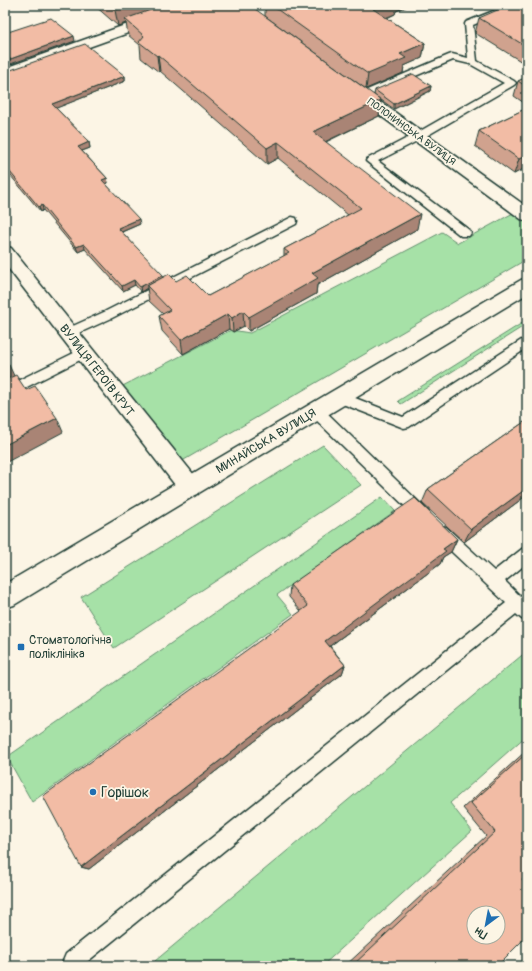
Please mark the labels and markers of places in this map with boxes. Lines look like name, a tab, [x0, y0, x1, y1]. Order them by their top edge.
place label: Стоматологічна поліклініка	[29, 633, 112, 662]
marker: Стоматологічна поліклініка	[16, 642, 26, 652]
place label: Горішок	[101, 784, 149, 801]
marker: Горішок	[88, 787, 98, 797]

